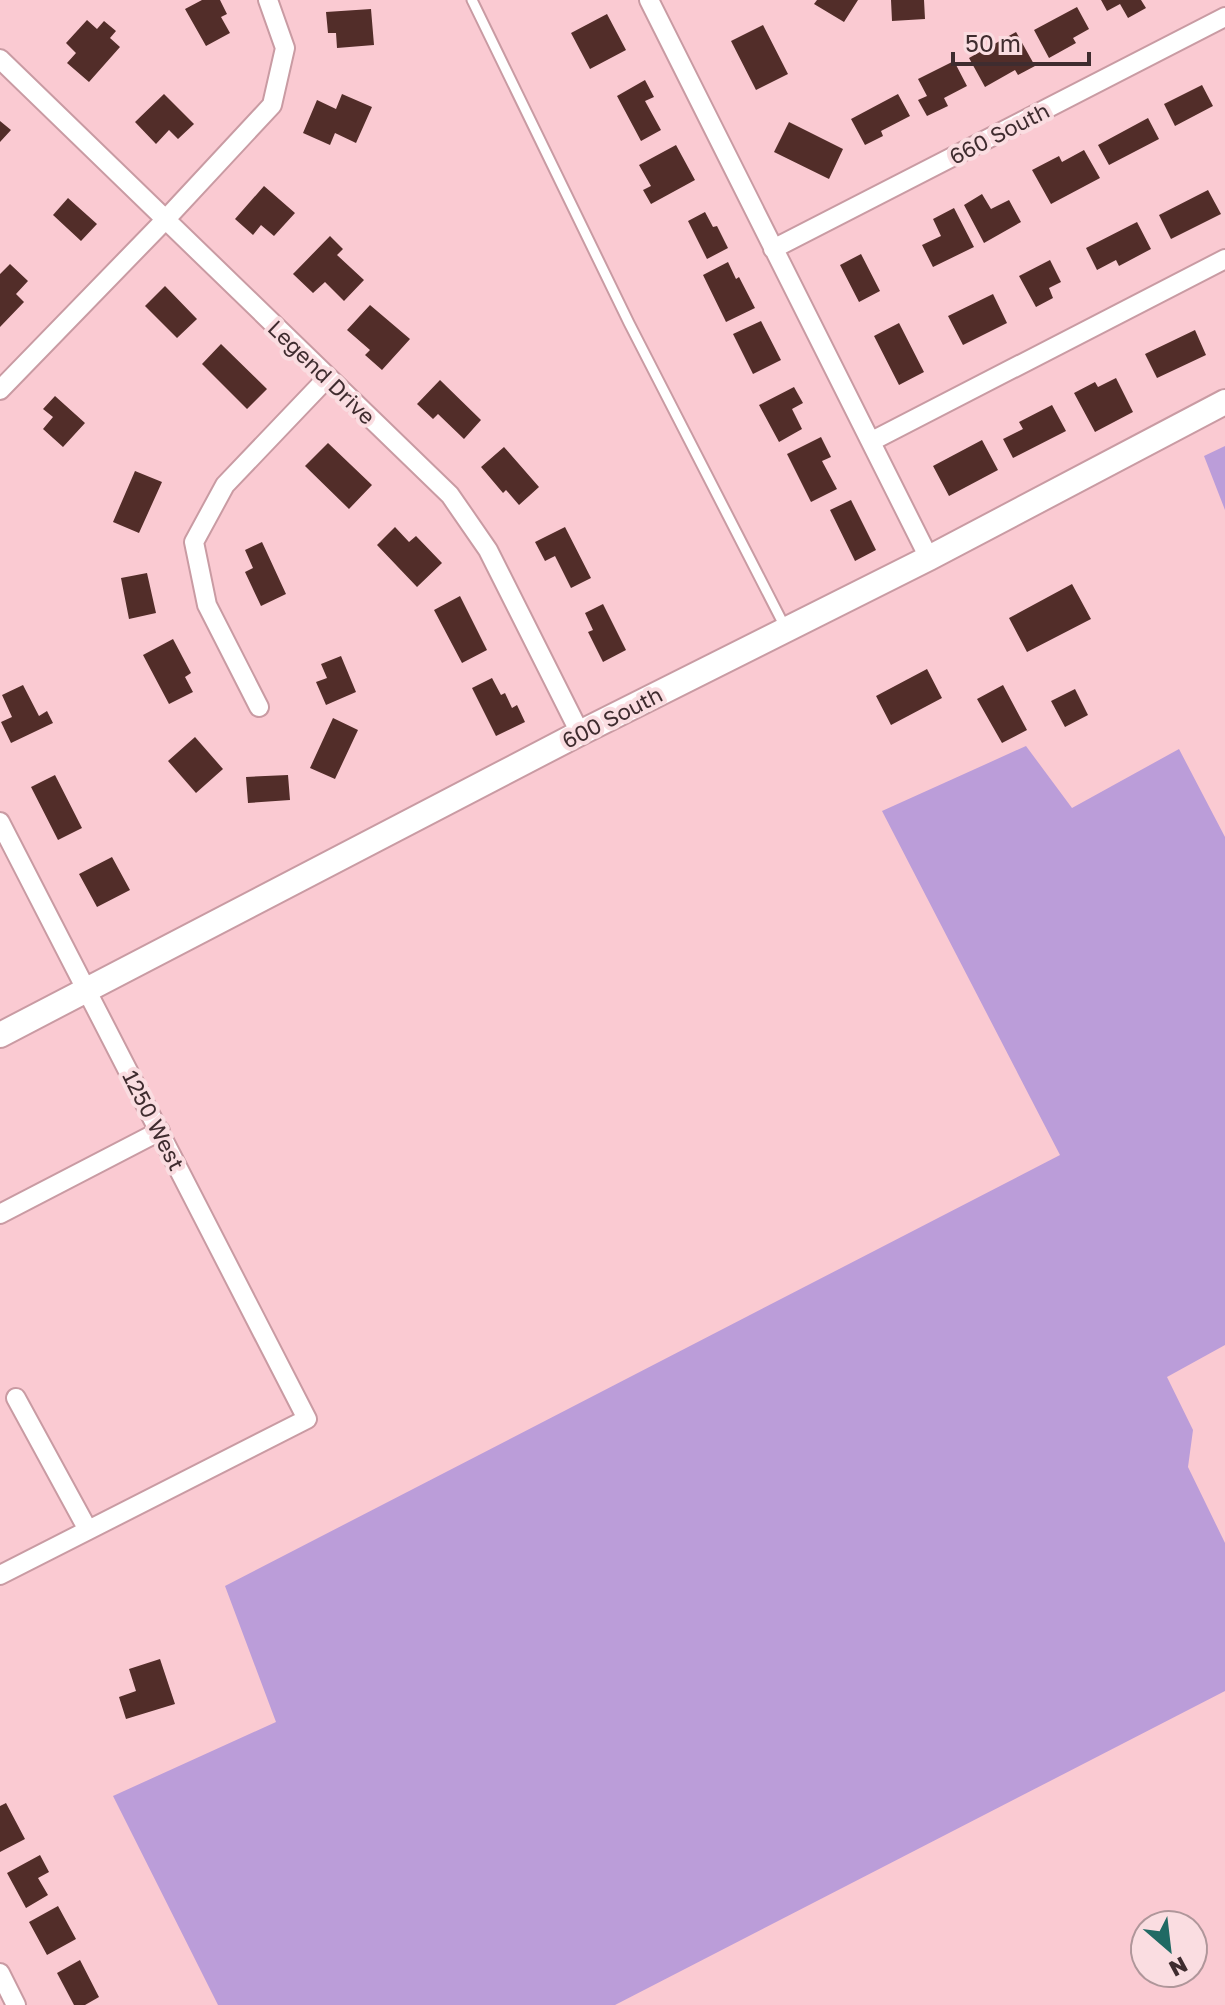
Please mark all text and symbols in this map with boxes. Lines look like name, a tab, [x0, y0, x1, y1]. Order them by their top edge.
scale bar	[953, 16, 1089, 66]
text: 50 m	[965, 28, 1021, 57]
street label: 660 South	[944, 96, 1054, 170]
street label: Legend Drive	[263, 314, 381, 430]
street label: 600 South	[557, 680, 667, 754]
street label: 1250 West	[117, 1065, 191, 1175]
north arrow	[1129, 1909, 1209, 1989]
text: N	[1165, 1951, 1192, 1983]

